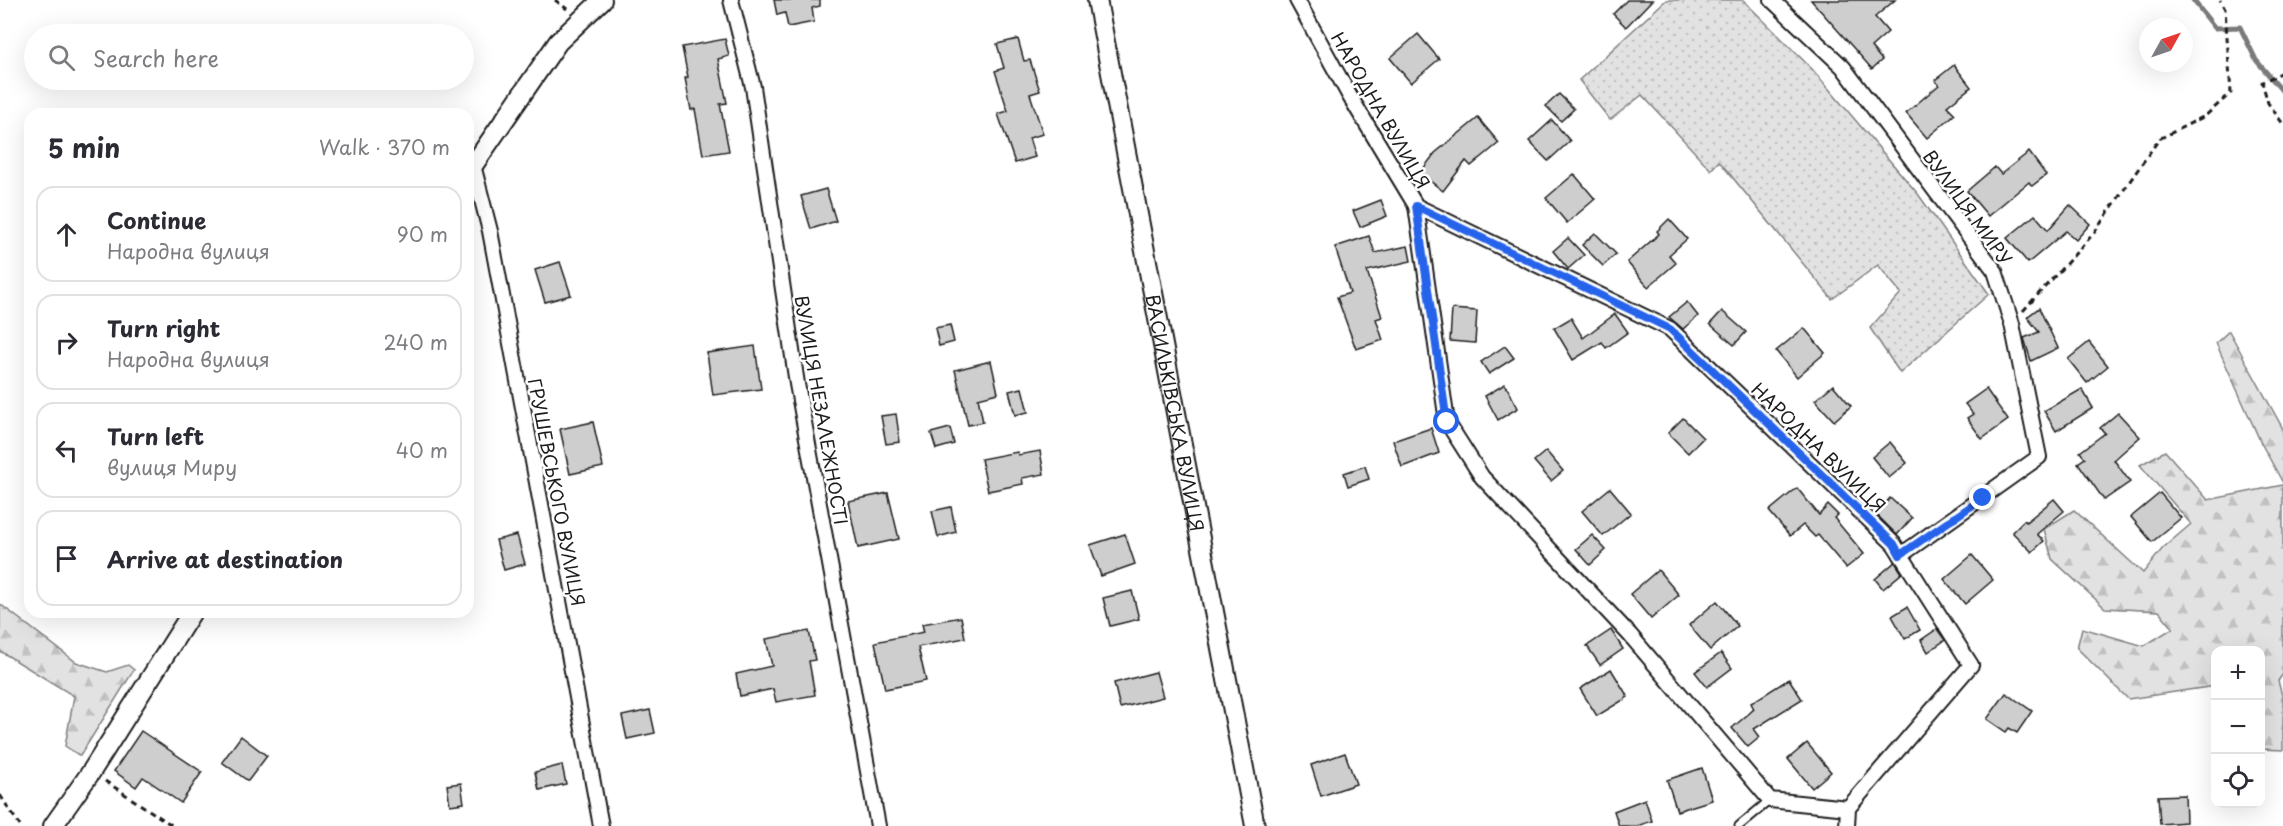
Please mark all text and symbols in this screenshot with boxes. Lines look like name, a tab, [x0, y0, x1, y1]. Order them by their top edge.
north arrow	[2139, 18, 2193, 72]
search box	[24, 24, 474, 90]
street label: НАРОДНА ВУЛИЦЯ	[1325, 26, 1437, 194]
icon: search	[45, 41, 78, 74]
text: Search here	[93, 41, 219, 74]
text: 5 min	[48, 128, 120, 167]
text: Walk · 370 m	[319, 132, 450, 162]
street label: ВУЛИЦЯ МИРУ	[1917, 144, 2019, 270]
text: Continue	[107, 203, 206, 236]
icon: ahead	[50, 218, 83, 251]
text: 90 m	[397, 219, 448, 249]
text: Народна вулиця	[107, 236, 270, 266]
street label: ВАСИЛЬКІВСЬКА ВУЛИЦЯ	[1140, 292, 1212, 533]
street label: ВУЛИЦЯ НЕЗАЛЕЖНОСТІ	[788, 293, 856, 527]
text: Turn right	[107, 311, 220, 344]
icon: right	[50, 326, 83, 359]
text: 240 m	[383, 327, 448, 357]
text: Народна вулиця	[107, 344, 270, 374]
street label: ГРУШЕВСЬКОГО ВУЛИЦЯ	[522, 376, 592, 608]
street label: НАРОДНА ВУЛИЦЯ	[1746, 376, 1892, 518]
route start	[1433, 408, 1459, 434]
text: Turn left	[107, 419, 204, 452]
icon: left	[50, 434, 83, 467]
text: 40 m	[396, 435, 448, 465]
text: вулиця Миру	[107, 452, 237, 482]
route end	[1969, 484, 1995, 510]
icon: arrive	[50, 542, 83, 575]
text: Arrive at destination	[107, 542, 343, 575]
map controls	[2211, 646, 2265, 808]
button: +	[2211, 646, 2265, 700]
button: −	[2211, 700, 2265, 754]
button: locate	[2211, 754, 2265, 808]

